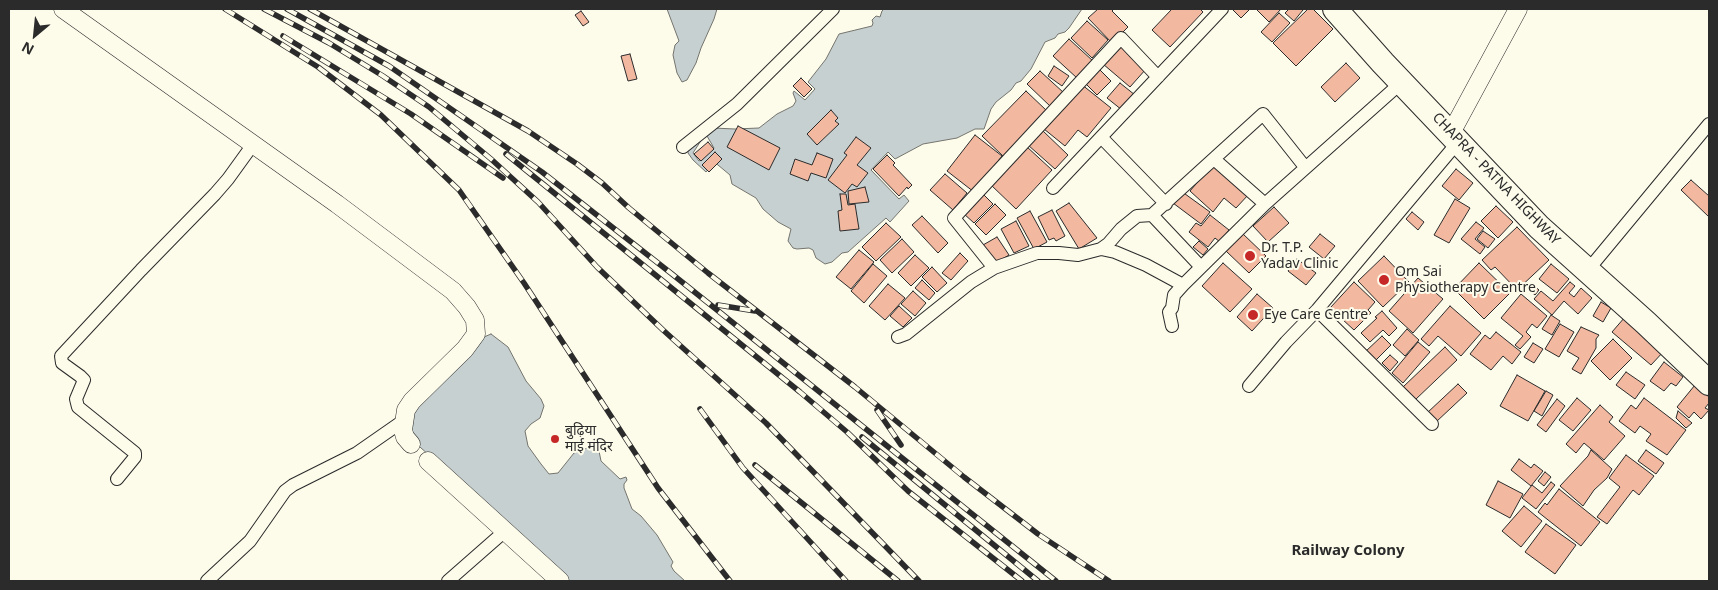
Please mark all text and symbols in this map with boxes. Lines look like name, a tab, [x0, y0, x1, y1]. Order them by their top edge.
north arrow	[10, 10, 60, 60]
text: N	[18, 38, 37, 60]
street label: CHAPRA - PATNA HIGHWAY	[1428, 110, 1564, 248]
place label: Dr. T.P. Yadav Clinic	[1261, 240, 1338, 272]
marker: Dr. T.P. Yadav Clinic	[1243, 249, 1257, 263]
place label: Om Sai Physiotherapy Centre	[1395, 264, 1536, 296]
marker: Om Sai Physiotherapy Centre	[1377, 273, 1391, 287]
place label: Eye Care Centre	[1264, 307, 1368, 323]
marker: Eye Care Centre	[1246, 308, 1260, 322]
place label: बुढ़िया माई मंदिर	[565, 423, 613, 456]
marker: बुढ़िया माई मंदिर	[549, 433, 561, 445]
district label: Railway Colony	[1291, 542, 1405, 560]

